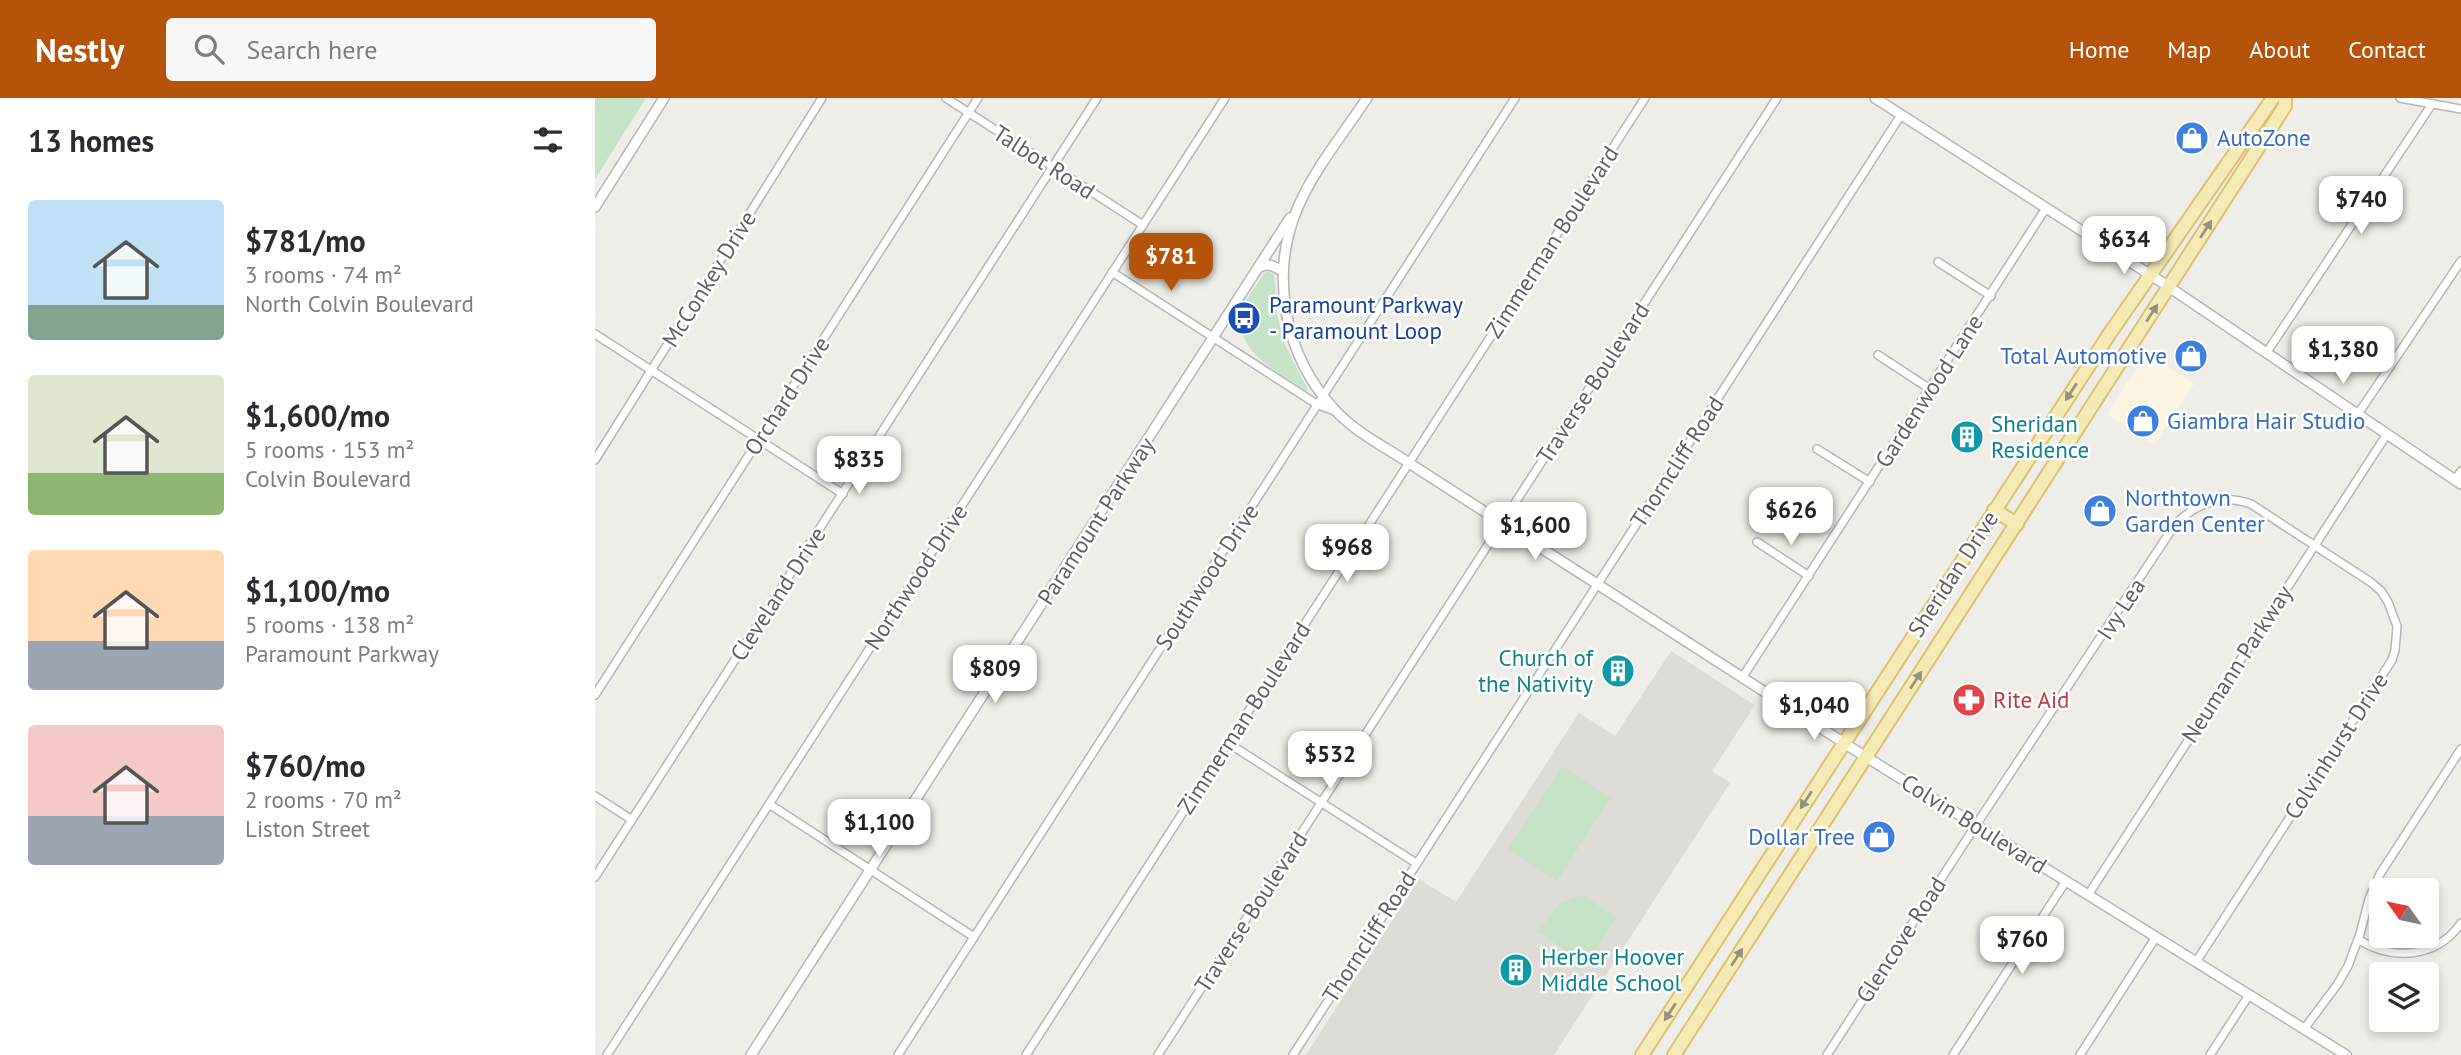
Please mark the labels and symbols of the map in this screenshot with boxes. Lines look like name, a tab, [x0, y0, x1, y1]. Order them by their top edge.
street label: Talbot Road	[988, 118, 1101, 205]
shop icon: AutoZone	[2173, 119, 2211, 157]
place label: AutoZone	[2217, 123, 2311, 152]
street label: Zimmerman Boulevard	[1479, 140, 1624, 343]
pin: $740	[2320, 176, 2402, 236]
street label: McConkey Drive	[655, 205, 762, 352]
pin: $634	[2083, 216, 2165, 276]
one-way arrow	[2199, 220, 2212, 239]
pin: $781	[1130, 234, 1212, 293]
place label: Paramount Parkway - Paramount Loop	[1269, 290, 1463, 345]
street label: Traverse Boulevard	[1530, 297, 1655, 469]
bus stop icon: Paramount Parkway - Paramount Loop	[1225, 299, 1263, 337]
one-way arrow	[2145, 304, 2159, 322]
street label: Gardenwood Lane	[1868, 309, 1989, 473]
pin: $1,380	[2286, 327, 2400, 386]
street label: Orchard Drive	[737, 331, 836, 461]
shop icon: Total Automotive	[2172, 337, 2210, 375]
place label: Total Automotive	[2000, 341, 2167, 370]
one-way arrow	[2065, 383, 2078, 402]
street label: Thorncliff Road	[1623, 391, 1730, 533]
shop icon: Giambra Hair Studio	[2124, 402, 2162, 440]
place label: Giambra Hair Studio	[2167, 406, 2365, 435]
place label: Sheridan Residence	[1991, 409, 2089, 464]
building icon: Sheridan Residence	[1948, 418, 1986, 456]
street label: Paramount Parkway	[1031, 431, 1161, 610]
pin: $835	[818, 436, 900, 496]
place label: Northtown Garden Center	[2125, 483, 2265, 538]
pin: $626	[1750, 488, 1832, 547]
shop icon: Northtown Garden Center	[2081, 492, 2119, 530]
street label: Northwood Drive	[858, 498, 974, 655]
street label: Southwood Drive	[1148, 498, 1265, 655]
pin: $1,600	[1478, 503, 1592, 562]
street label: Sheridan Drive	[1901, 505, 2004, 642]
street label: Cleveland Drive	[723, 521, 832, 666]
pin: $968	[1306, 524, 1388, 584]
street label: Ivy Lea	[2090, 572, 2151, 645]
street label: Neumann Parkway	[2175, 579, 2299, 748]
street label: Zimmerman Boulevard	[1171, 616, 1316, 819]
place label: Church of the Nativity	[1478, 643, 1595, 698]
pin: $809	[954, 646, 1036, 705]
building icon: Church of the Nativity	[1599, 652, 1637, 690]
street label: Colvinhurst Drive	[2277, 667, 2394, 825]
one-way arrow	[1910, 670, 1923, 689]
pharmacy icon: Rite Aid	[1950, 681, 1988, 719]
pin: $1,040	[1757, 682, 1871, 742]
place label: Rite Aid	[1993, 685, 2069, 714]
pin: $532	[1289, 732, 1371, 791]
street label: Colvin Boulevard	[1896, 767, 2052, 880]
one-way arrow	[1800, 791, 1813, 810]
pin: $1,100	[822, 800, 936, 859]
shop icon: Dollar Tree	[1860, 818, 1898, 856]
place label: Dollar Tree	[1748, 822, 1855, 851]
street label: Traverse Boulevard	[1188, 826, 1313, 998]
street label: Thorncliff Road	[1315, 866, 1422, 1008]
street label: Glencove Road	[1849, 871, 1952, 1008]
north arrow	[2369, 878, 2439, 948]
pin: $760	[1981, 916, 2063, 976]
place label: Herber Hoover Middle School	[1541, 942, 1684, 997]
one-way arrow	[1731, 947, 1744, 966]
building icon: Herber Hoover Middle School	[1497, 951, 1535, 989]
one-way arrow	[1663, 1002, 1676, 1022]

